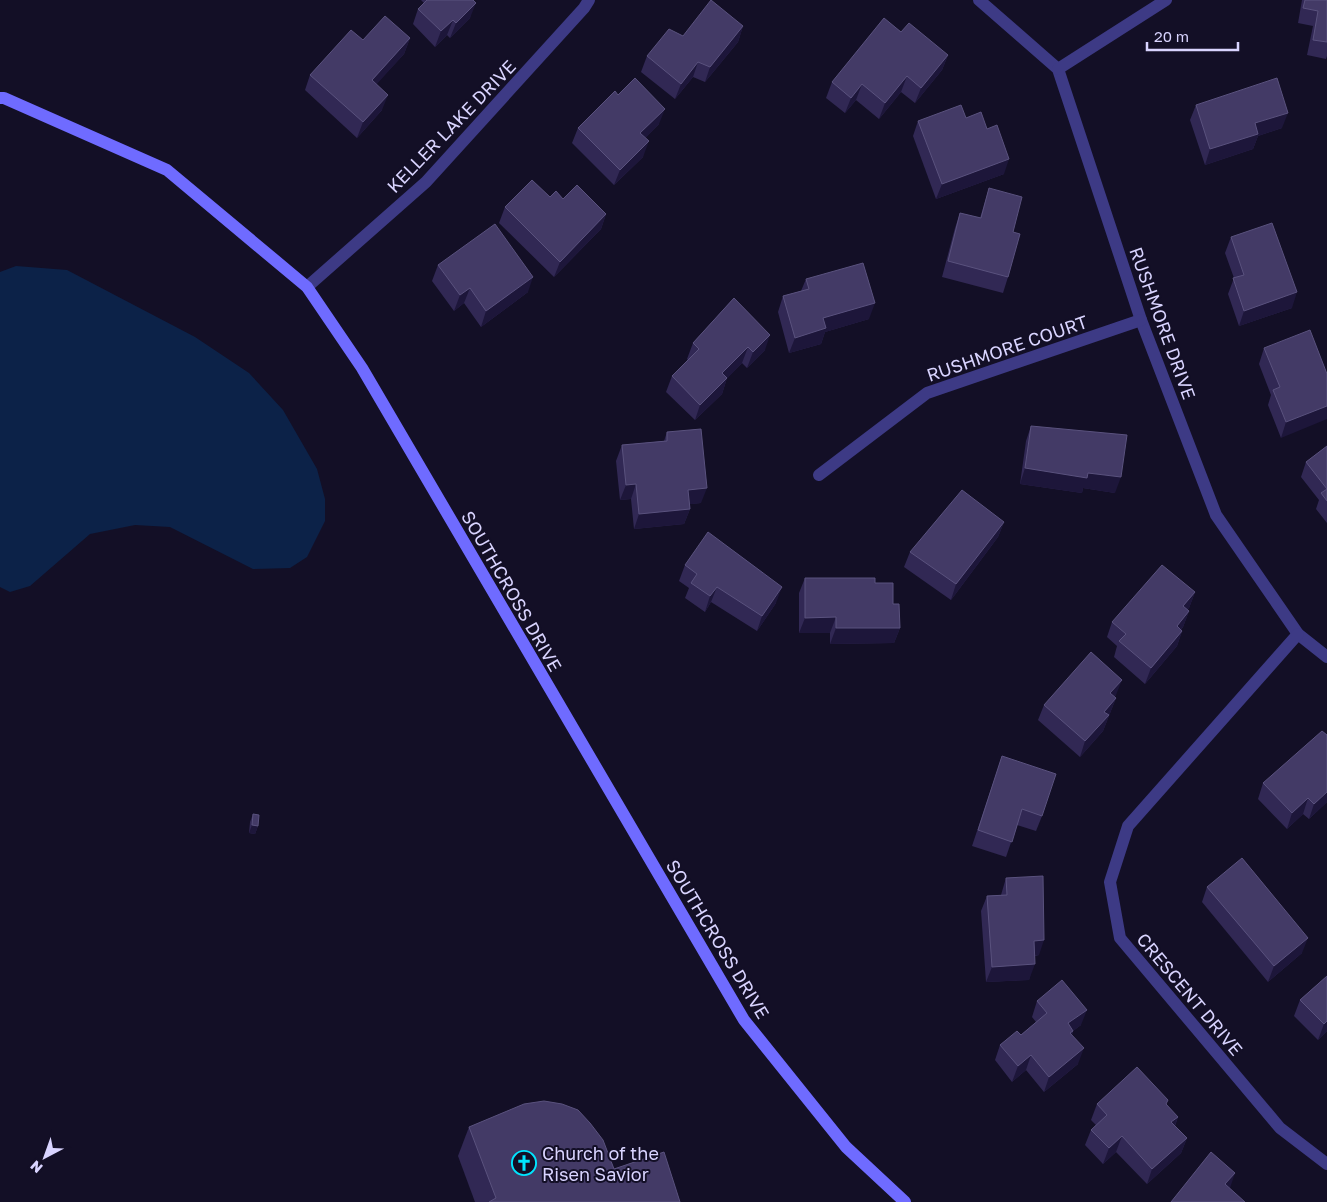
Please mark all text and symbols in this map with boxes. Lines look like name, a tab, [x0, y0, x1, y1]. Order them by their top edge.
scale bar	[1147, 20, 1238, 52]
text: 20 m	[1154, 27, 1189, 45]
street label: KELLER LAKE DRIVE	[382, 55, 520, 197]
street label: RUSHMORE DRIVE	[1125, 244, 1201, 402]
street label: RUSHMORE COURT	[924, 310, 1090, 386]
street label: SOUTHCROSS DRIVE	[457, 507, 567, 675]
street label: SOUTHCROSS DRIVE	[662, 855, 774, 1023]
street label: CRESCENT DRIVE	[1132, 928, 1248, 1060]
north arrow	[20, 1132, 70, 1182]
place label: Church of the Risen Savior	[542, 1142, 659, 1185]
church icon: Church of the Risen Savior	[511, 1150, 537, 1176]
text: N	[27, 1157, 46, 1177]

